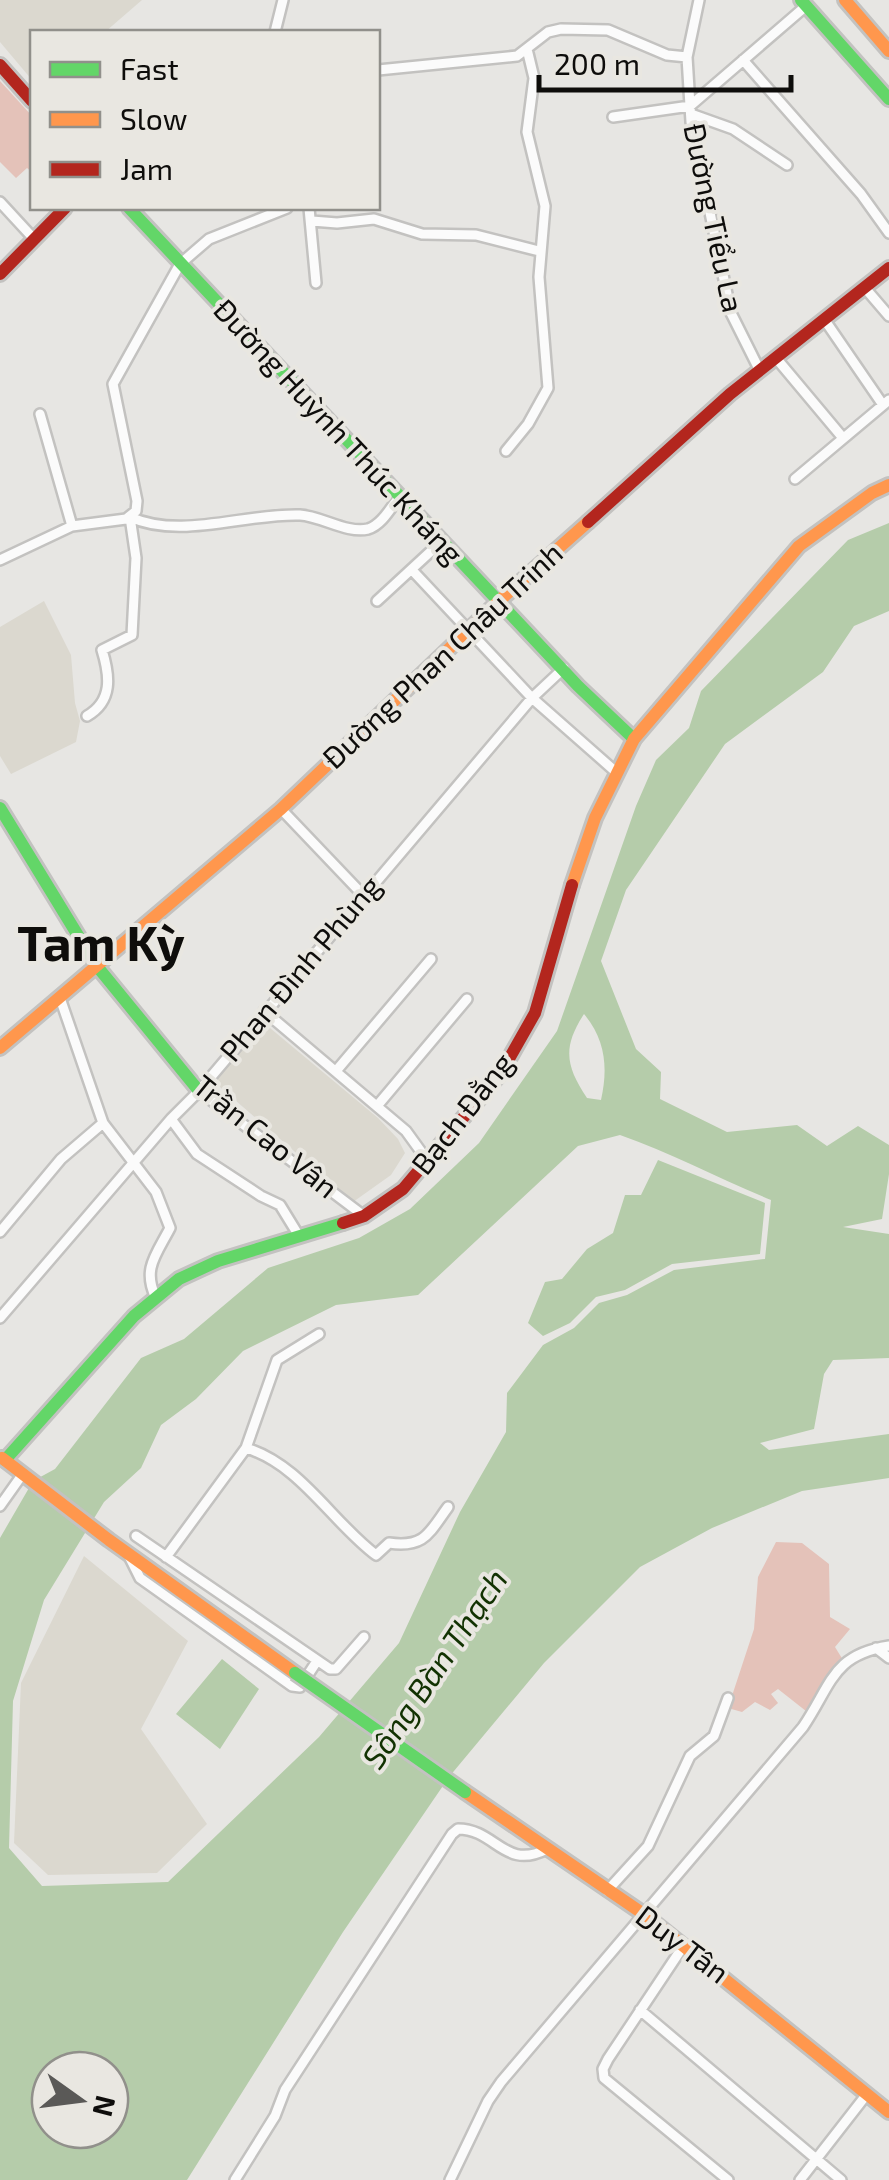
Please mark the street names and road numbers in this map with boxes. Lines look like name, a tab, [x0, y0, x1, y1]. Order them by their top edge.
street label: Đường Tiểu La	[677, 120, 753, 315]
street label: Đường Huỳnh Thúc Kháng	[207, 291, 472, 571]
street label: Đường Phan Châu Trinh	[314, 534, 569, 775]
street label: Phan Đình Phùng	[211, 867, 388, 1068]
street label: Bạch Đằng	[403, 1045, 520, 1181]
street label: Trần Cao Vân	[187, 1066, 346, 1205]
street label: Duy Tân	[630, 1897, 737, 1990]

